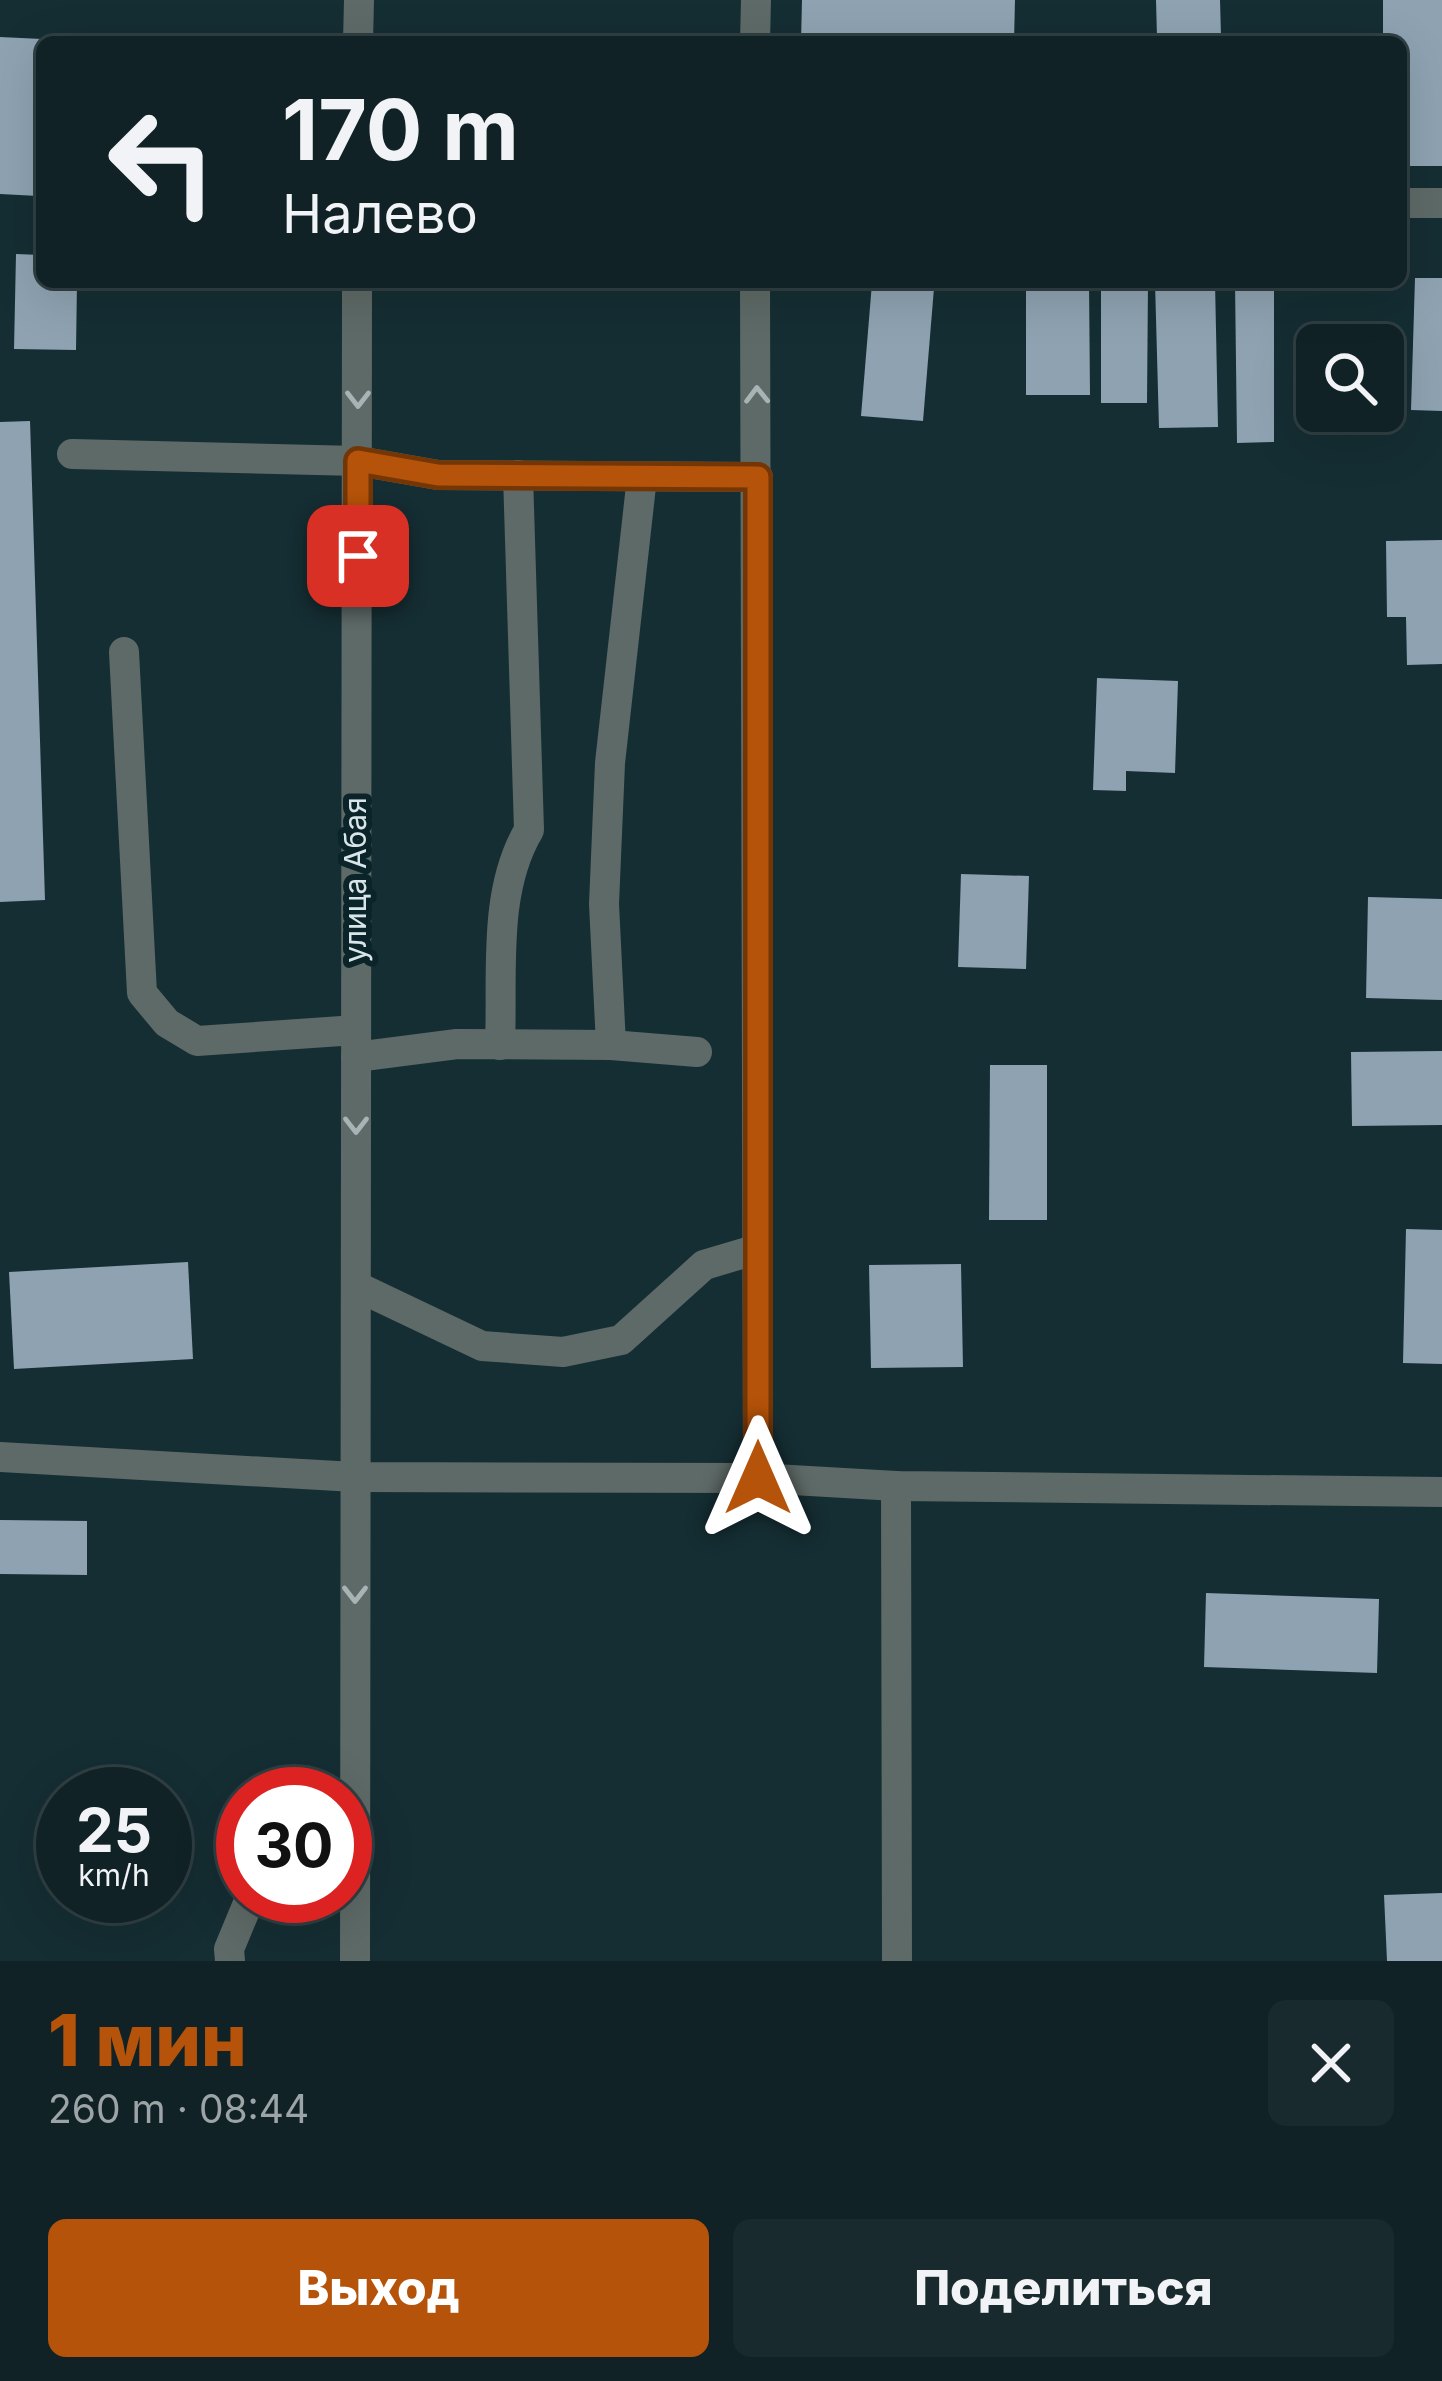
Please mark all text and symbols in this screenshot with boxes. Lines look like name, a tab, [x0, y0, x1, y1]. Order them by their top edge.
text: 170 m	[282, 79, 519, 180]
icon: left	[84, 84, 240, 240]
text: Налево	[282, 181, 478, 246]
map controls	[1296, 324, 1404, 432]
button: search	[1296, 324, 1404, 432]
one-way arrow	[744, 385, 770, 403]
one-way arrow	[344, 390, 370, 409]
pin	[307, 505, 409, 607]
icon: arrive	[325, 523, 391, 589]
street label: улица Абая	[337, 797, 373, 963]
one-way arrow	[343, 1117, 369, 1135]
position arrow	[695, 1415, 821, 1541]
one-way arrow	[342, 1586, 368, 1604]
speed limit sign: 30	[216, 1767, 372, 1923]
text: 25	[76, 1794, 152, 1866]
text: km/h	[78, 1857, 150, 1893]
text: 1 мин	[48, 1996, 247, 2083]
button: close	[1268, 2000, 1394, 2126]
text: 260 m · 08:44	[48, 2085, 309, 2132]
button: Выход	[48, 2219, 709, 2357]
button: Поделиться	[733, 2219, 1394, 2357]

